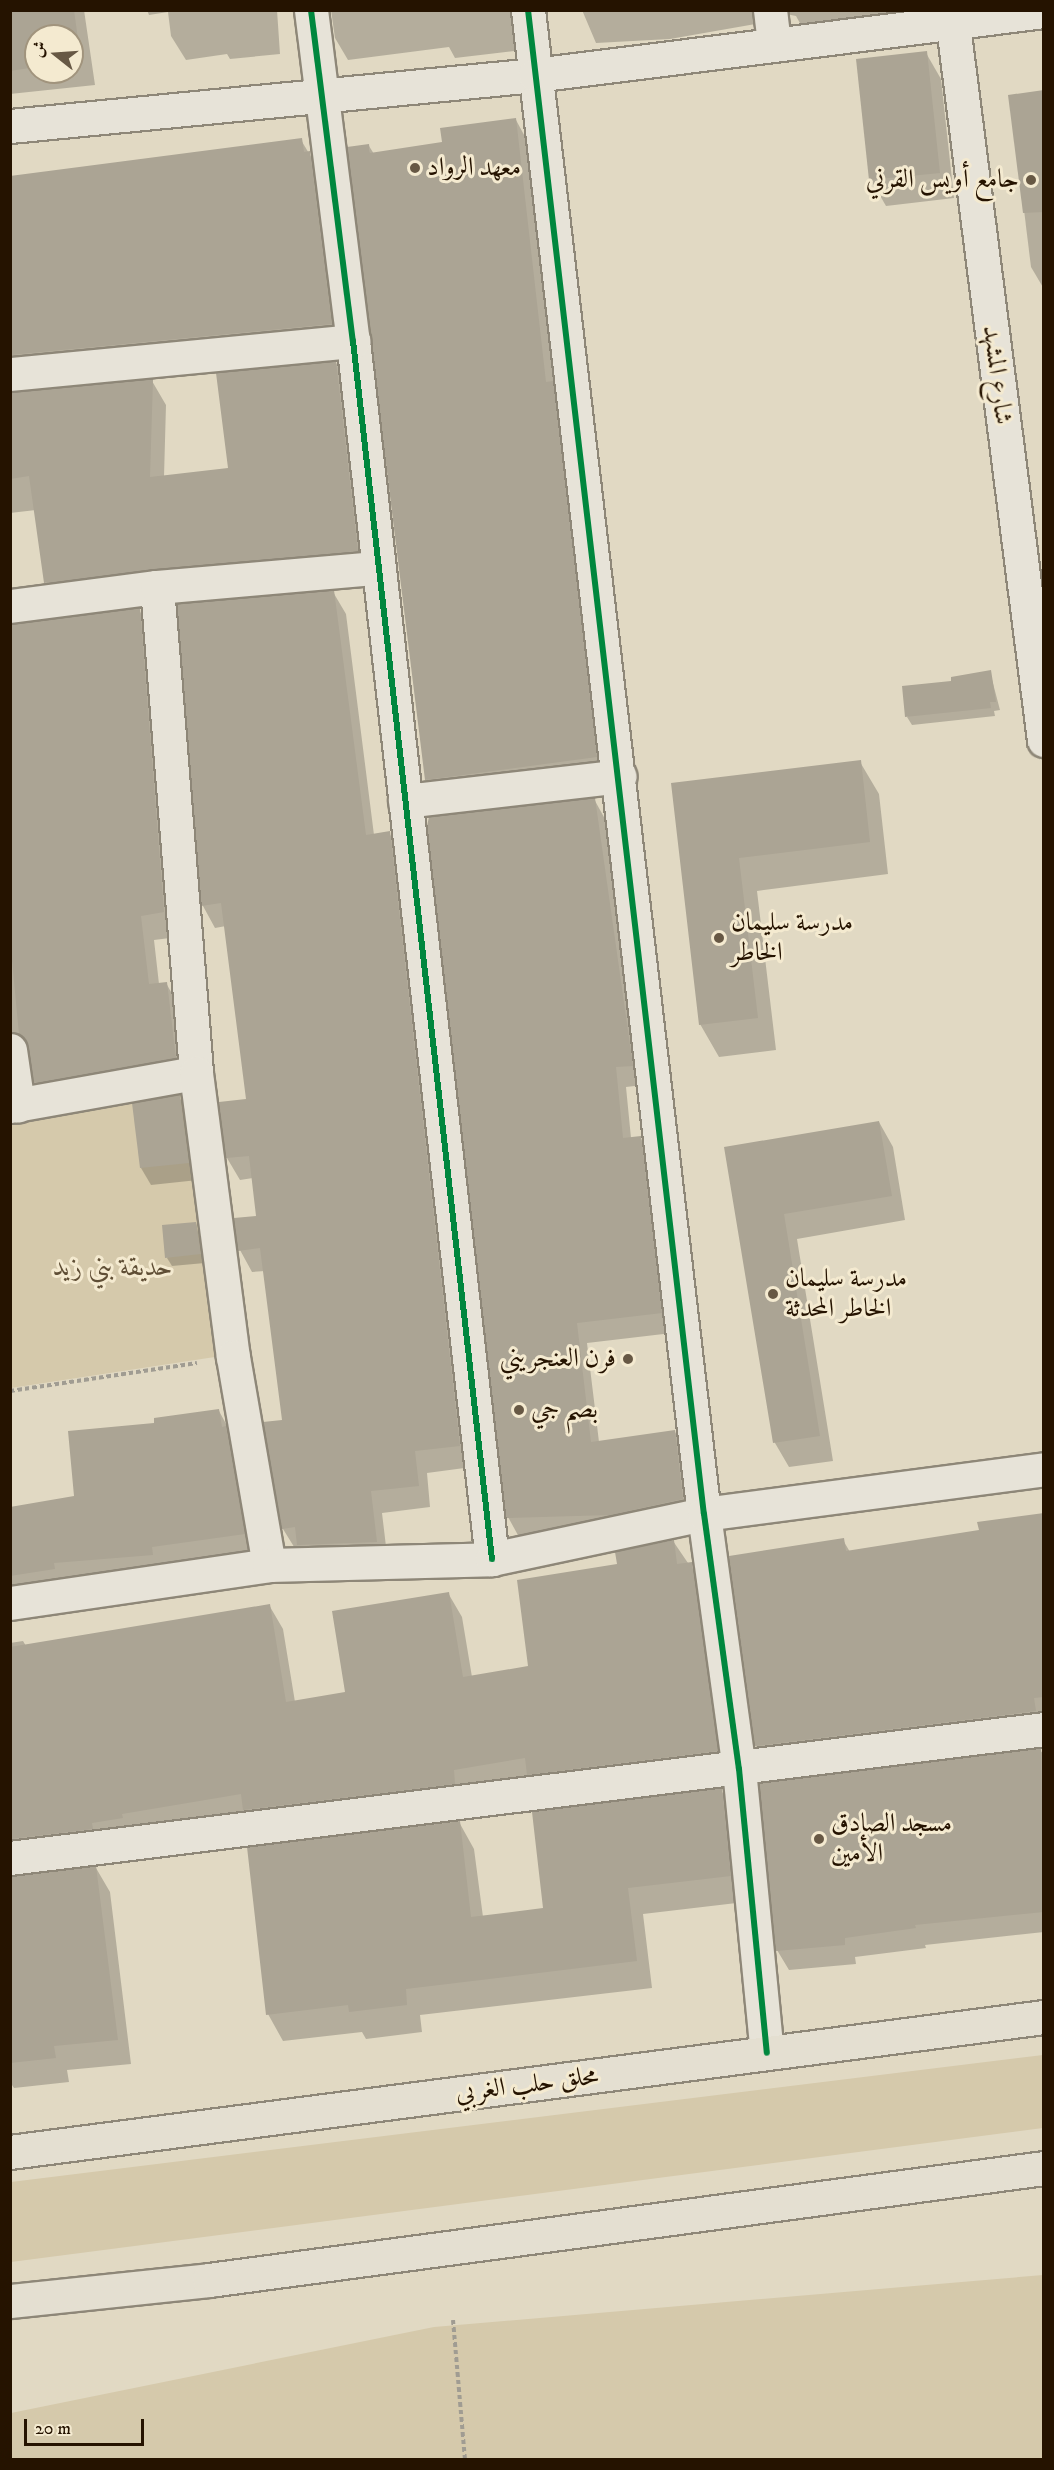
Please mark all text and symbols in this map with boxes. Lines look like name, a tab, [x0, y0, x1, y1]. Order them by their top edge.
north arrow	[24, 24, 84, 84]
text: ش	[27, 39, 51, 60]
place label: معهد الرواد	[427, 152, 521, 184]
marker: معهد الرواد	[408, 161, 422, 175]
place label: جامع أويس القرني	[866, 164, 1019, 196]
marker: جامع أويس القرني	[1024, 173, 1038, 187]
street label: شارع المشهد	[975, 324, 1019, 426]
place label: مدرسة سليمان الخاطر	[731, 907, 853, 969]
marker: مدرسة سليمان الخاطر	[712, 931, 726, 945]
park label: حديقة بني زيد	[53, 1252, 173, 1284]
place label: مدرسة سليمان الخاطر المحدثة	[785, 1263, 907, 1324]
marker: مدرسة سليمان الخاطر المحدثة	[766, 1287, 780, 1301]
place label: فرن العنجريني	[500, 1343, 616, 1375]
marker: فرن العنجريني	[621, 1352, 635, 1366]
place label: بصم جي	[531, 1394, 598, 1426]
marker: بصم جي	[512, 1403, 526, 1417]
place label: مسجد الصادق الأمين	[831, 1808, 952, 1870]
marker: مسجد الصادق الأمين	[812, 1832, 826, 1846]
street label: محلق حلب الغربي	[454, 2061, 600, 2109]
scale bar	[27, 2407, 147, 2445]
text: 20 m	[35, 2418, 71, 2440]

